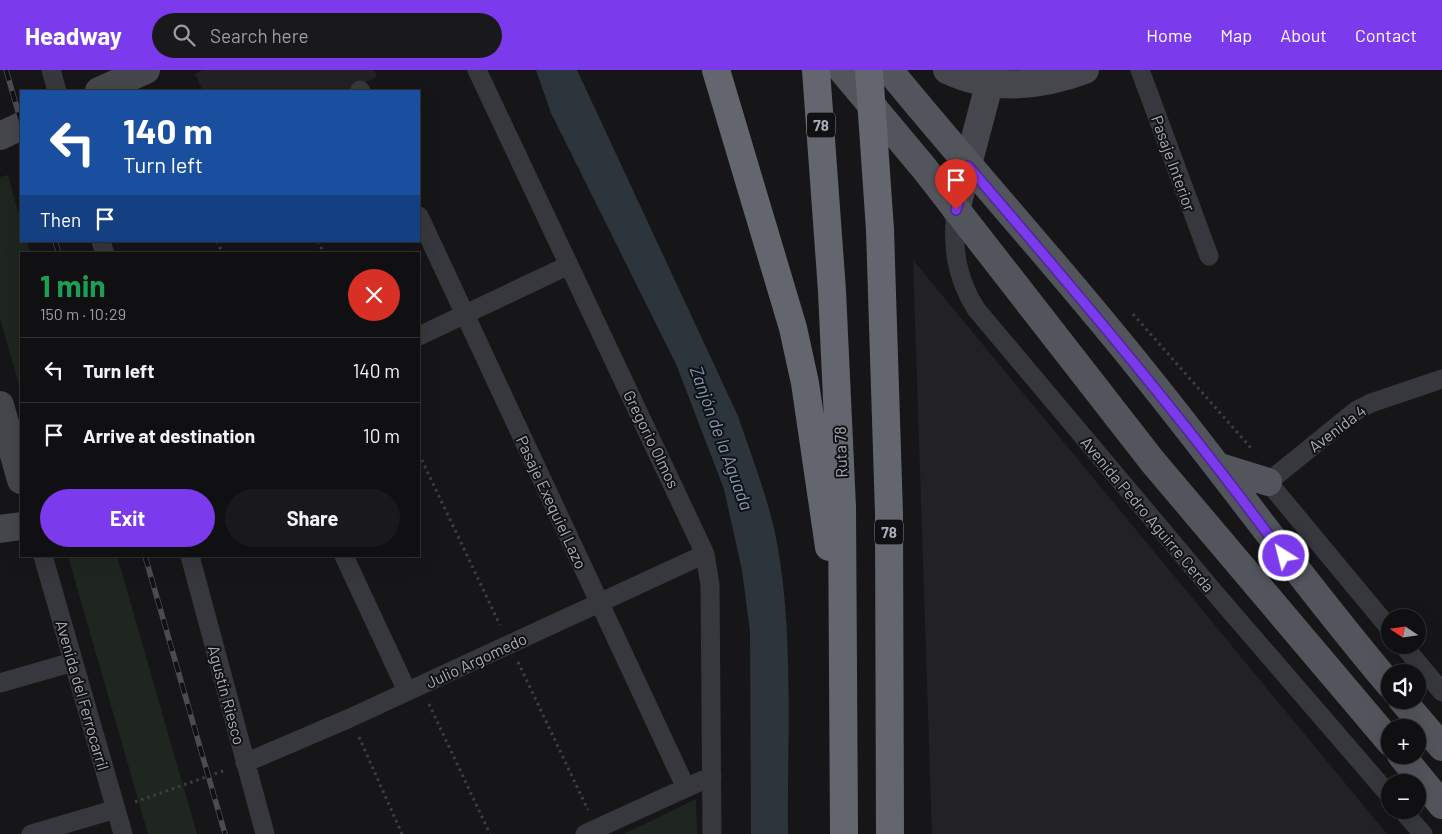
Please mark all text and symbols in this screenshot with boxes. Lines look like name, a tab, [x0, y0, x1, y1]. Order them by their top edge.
search box	[152, 13, 502, 58]
text: Headway	[25, 21, 122, 50]
icon: search	[170, 21, 198, 49]
text: Search here	[210, 24, 309, 47]
text: Home	[1146, 24, 1192, 46]
text: Map	[1220, 24, 1252, 46]
text: About	[1280, 24, 1327, 46]
text: Contact	[1355, 24, 1417, 46]
text: 140 m	[123, 109, 213, 151]
icon: left	[40, 110, 105, 175]
road number: 78	[807, 112, 835, 138]
street label: Pasaje Interior	[1148, 113, 1200, 214]
text: Turn left	[123, 151, 203, 177]
pin	[935, 159, 977, 210]
icon: arrive	[942, 166, 970, 194]
icon: arrive	[91, 205, 119, 233]
text: Then	[40, 208, 81, 231]
text: 1 min	[40, 267, 106, 303]
button: close	[348, 269, 400, 321]
text: 150 m · 10:29	[40, 304, 126, 323]
icon: left	[40, 356, 68, 384]
text: Turn left	[83, 359, 154, 382]
text: 140 m	[353, 359, 400, 382]
water label: Zanjón de la Aguada	[686, 363, 758, 513]
street label: Gregorio Olmos	[620, 387, 684, 491]
street label: Avenida 4	[1305, 400, 1369, 456]
icon: arrive	[40, 421, 68, 449]
text: Arrive at destination	[83, 424, 255, 447]
text: 10 m	[363, 424, 400, 447]
street label: Ruta 78	[830, 426, 850, 478]
street label: Pasaje Exequiel Lazo	[513, 432, 591, 572]
street label: Avenida Pedro Aguirre Cerda	[1077, 433, 1219, 595]
button: Exit	[40, 489, 215, 547]
button: Share	[225, 489, 400, 547]
road number: 78	[875, 520, 903, 544]
position arrow	[1257, 529, 1309, 581]
north arrow	[1381, 609, 1426, 654]
map controls	[1381, 609, 1426, 819]
street label: Avenida del Ferrocarril	[52, 618, 114, 772]
street label: Julio Argomedo	[422, 628, 530, 692]
street label: Agustín Riesco	[205, 643, 249, 747]
button: sound	[1381, 664, 1426, 709]
button: +	[1381, 719, 1426, 764]
button: −	[1381, 774, 1426, 819]

